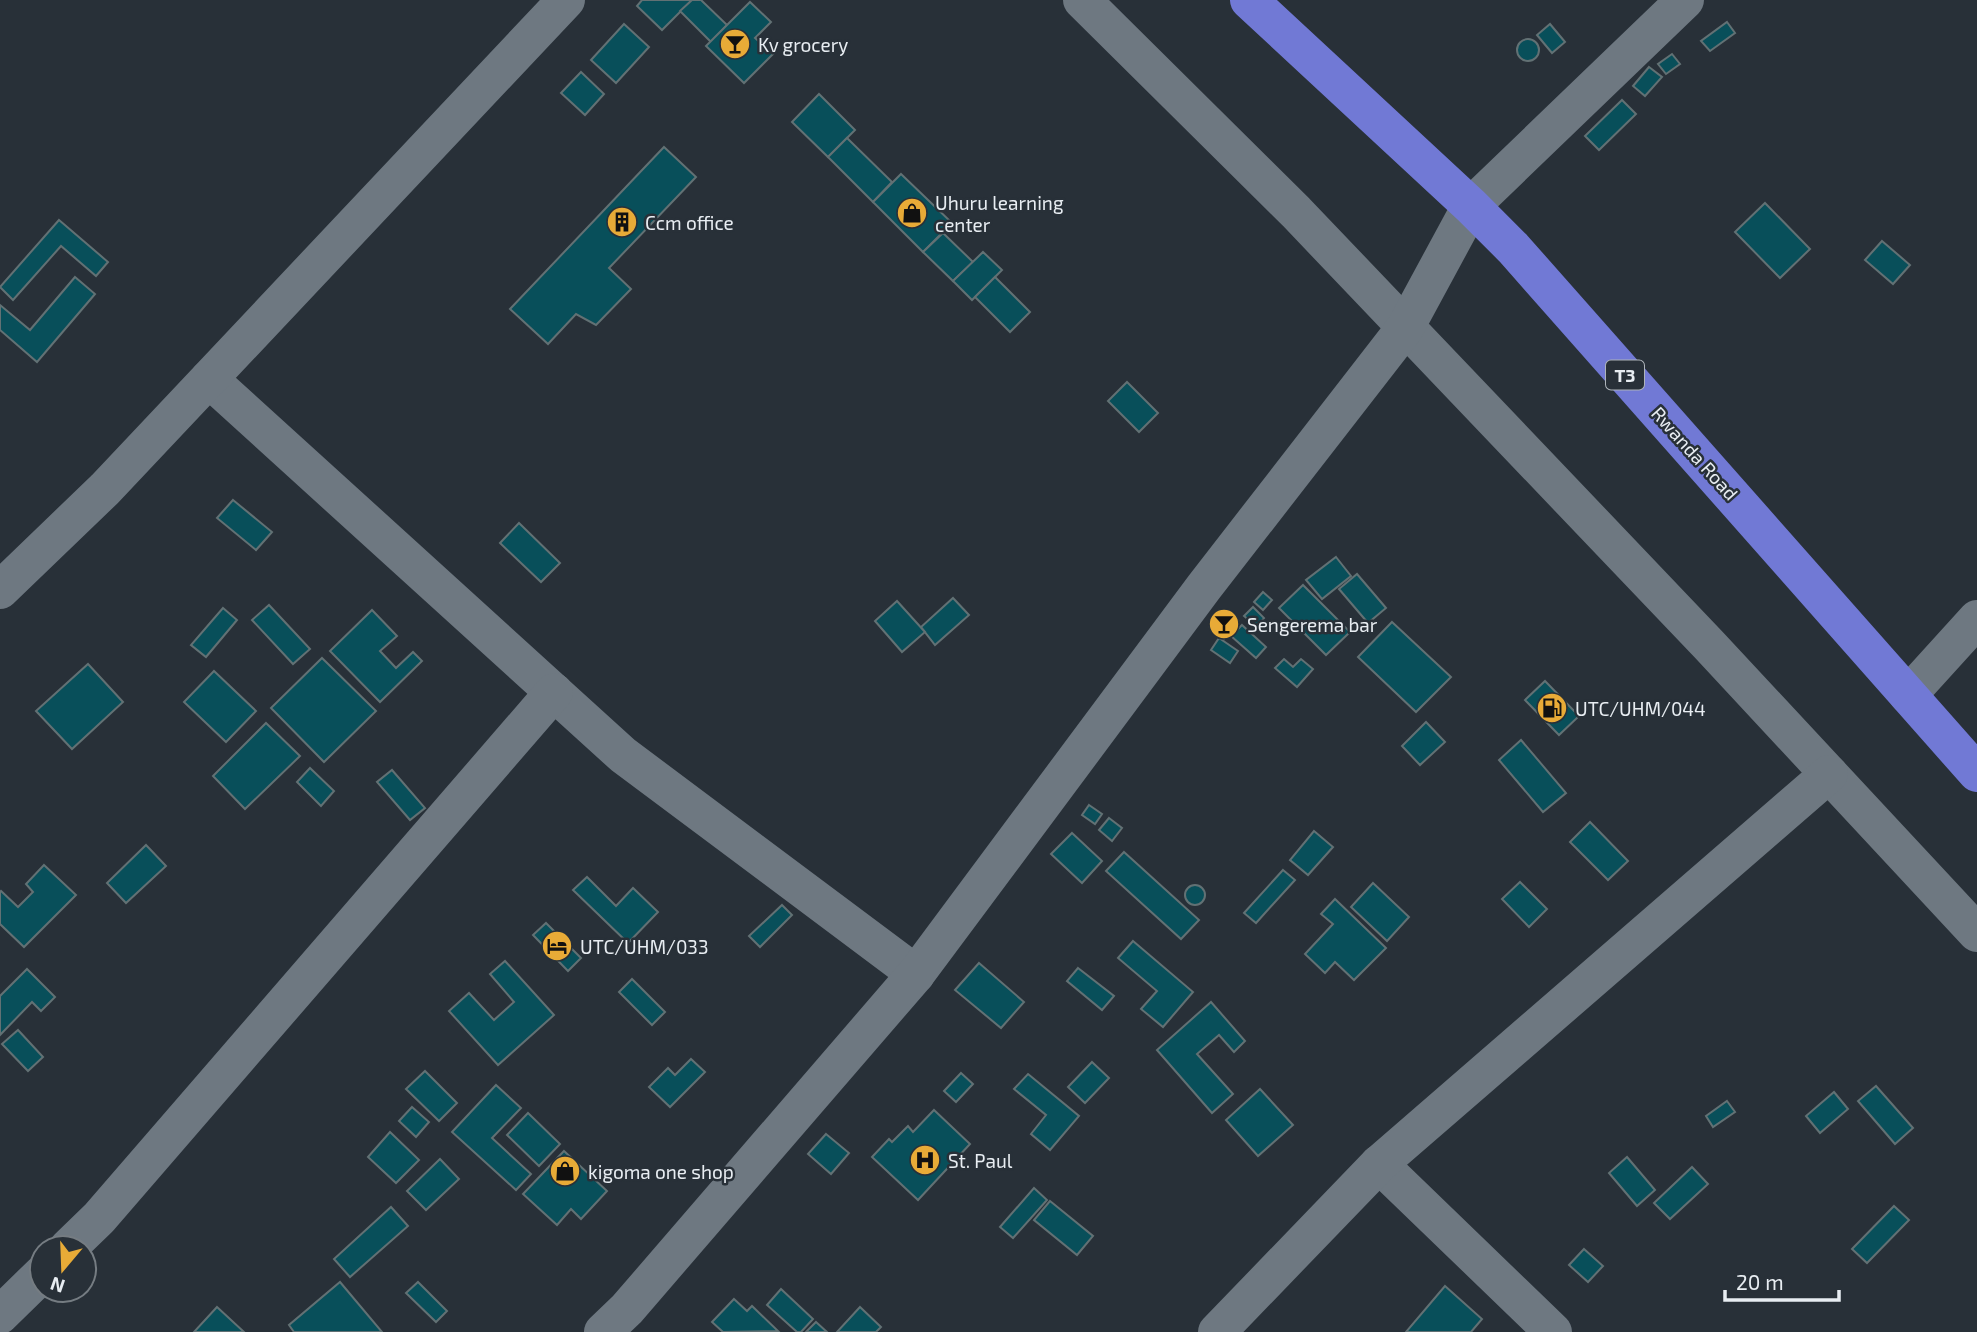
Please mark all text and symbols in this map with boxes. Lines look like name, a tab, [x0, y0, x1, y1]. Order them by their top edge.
bar icon: Kv grocery	[718, 27, 752, 61]
place label: Kv grocery	[758, 33, 848, 56]
place label: Uhuru learning center	[935, 191, 1064, 236]
shop icon: Uhuru learning center	[895, 196, 929, 230]
building icon: Ccm office	[605, 205, 639, 239]
place label: Ccm office	[645, 211, 734, 234]
road number: T3	[1606, 360, 1644, 390]
street label: Rwanda Road	[1647, 401, 1743, 505]
bar icon: Sengerema bar	[1207, 607, 1241, 641]
place label: Sengerema bar	[1247, 613, 1378, 636]
fuel station icon: UTC/UHM/044	[1535, 691, 1569, 725]
place label: UTC/UHM/044	[1575, 697, 1706, 720]
hotel icon: UTC/UHM/033	[540, 929, 574, 963]
place label: UTC/UHM/033	[580, 935, 709, 958]
hospital icon: St. Paul	[908, 1143, 942, 1177]
place label: St. Paul	[948, 1149, 1013, 1172]
shop icon: kigoma one shop	[548, 1154, 582, 1188]
place label: kigoma one shop	[588, 1160, 734, 1183]
north arrow	[28, 1234, 98, 1304]
scale bar	[1725, 1258, 1839, 1302]
text: 20 m	[1736, 1269, 1784, 1294]
text: N	[47, 1272, 68, 1299]

